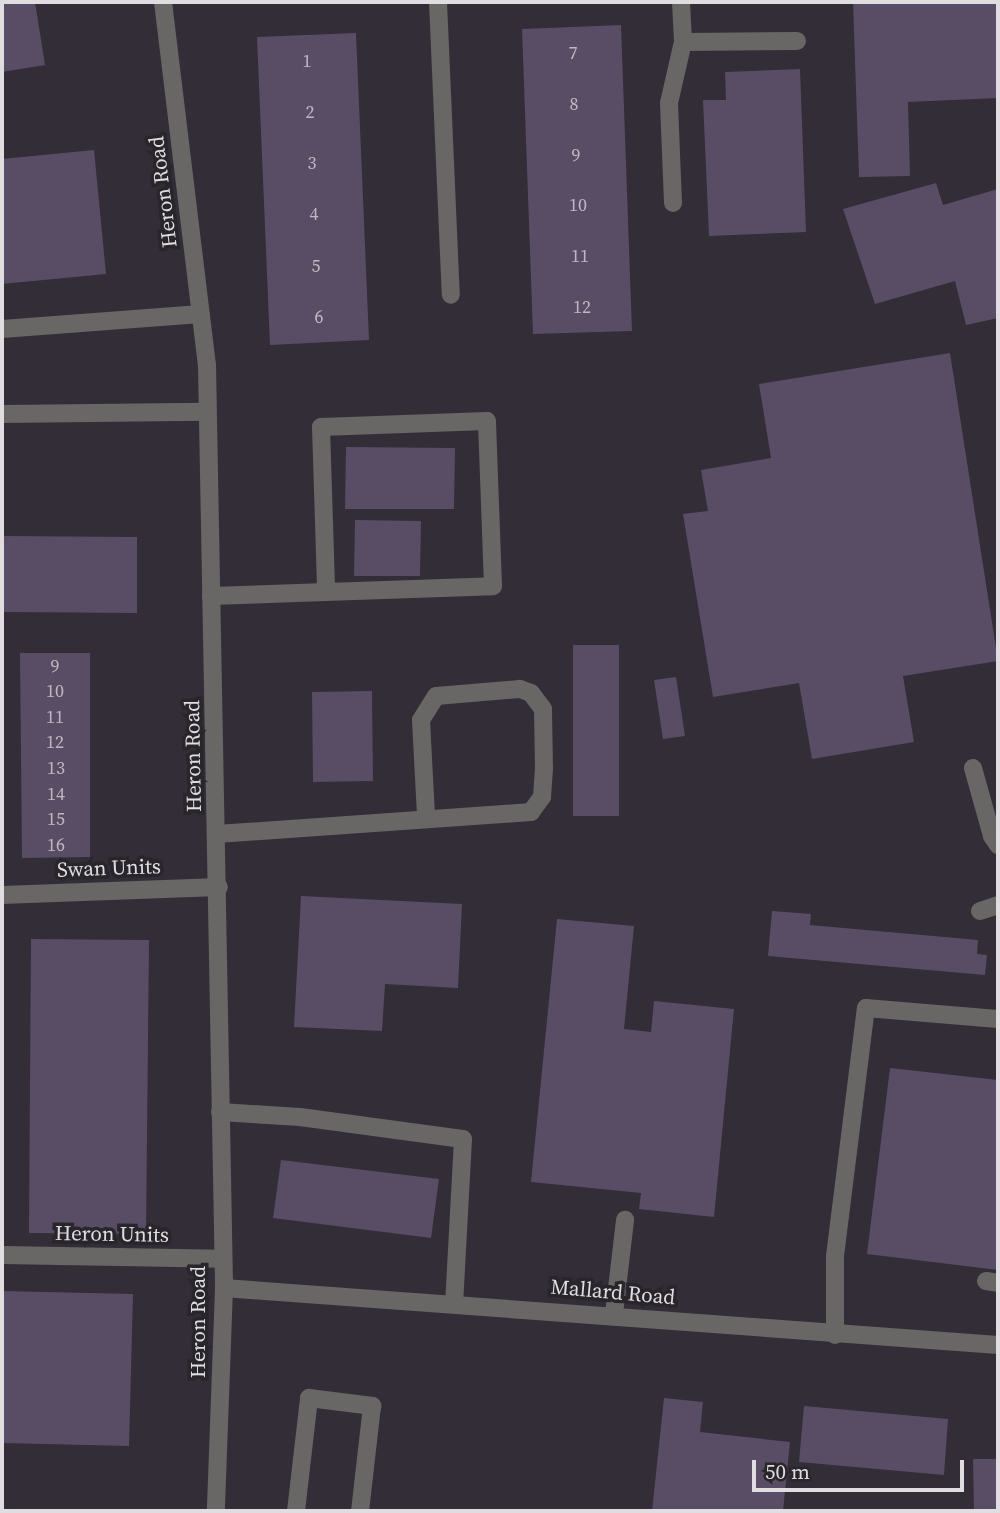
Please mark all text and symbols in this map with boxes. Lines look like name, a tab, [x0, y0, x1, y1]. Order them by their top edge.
house number: 7	[569, 42, 577, 64]
house number: 1	[303, 50, 311, 72]
house number: 8	[570, 93, 578, 115]
house number: 2	[306, 101, 314, 123]
street label: Heron Road	[144, 135, 182, 249]
house number: 9	[572, 144, 580, 166]
house number: 3	[308, 152, 316, 174]
house number: 10	[569, 194, 587, 216]
house number: 4	[310, 203, 318, 225]
house number: 11	[571, 245, 589, 267]
house number: 5	[312, 255, 320, 277]
house number: 12	[573, 296, 591, 318]
house number: 6	[315, 306, 323, 328]
house number: 9	[51, 655, 59, 677]
house number: 10	[46, 680, 64, 702]
street label: Heron Road	[179, 700, 207, 812]
house number: 11	[46, 706, 64, 728]
house number: 12	[46, 731, 64, 753]
house number: 13	[47, 757, 65, 779]
house number: 14	[47, 783, 65, 805]
house number: 15	[47, 808, 65, 830]
house number: 16	[47, 834, 65, 856]
street label: Swan Units	[57, 854, 161, 882]
street label: Heron Units	[55, 1220, 169, 1248]
street label: Heron Road	[185, 1266, 211, 1378]
street label: Mallard Road	[550, 1274, 676, 1310]
scale bar	[755, 1446, 967, 1490]
text: 50 m	[765, 1457, 810, 1486]

